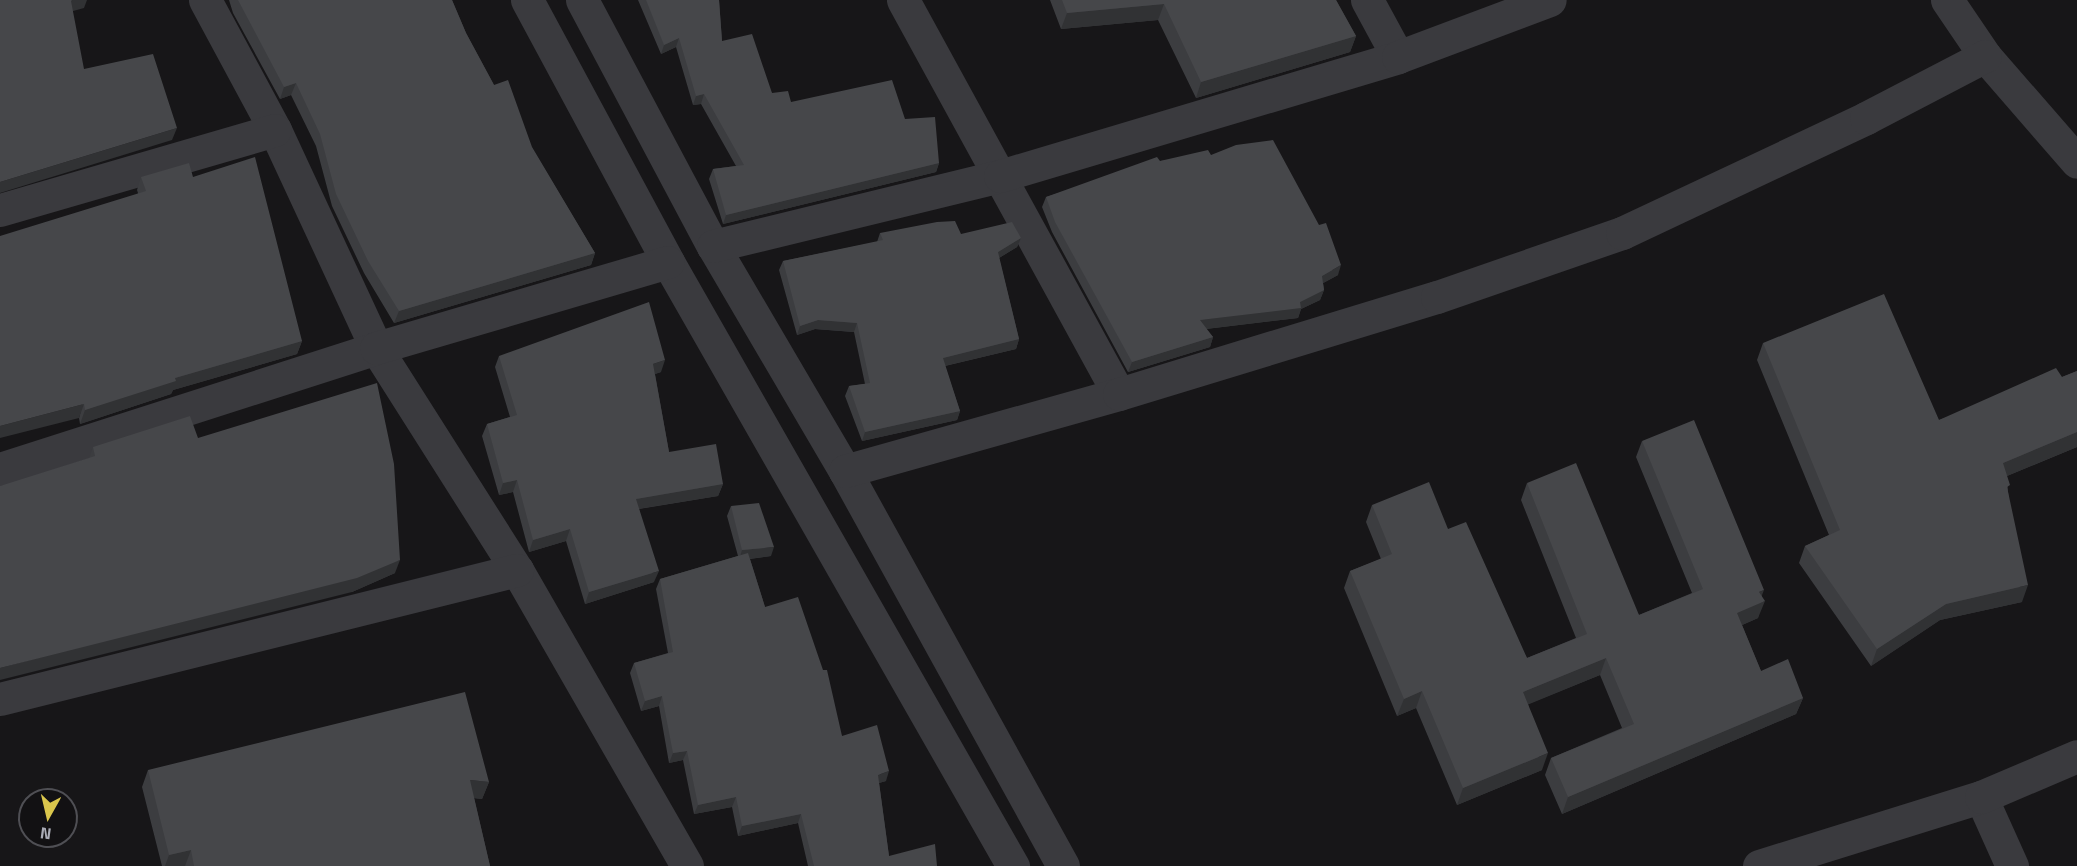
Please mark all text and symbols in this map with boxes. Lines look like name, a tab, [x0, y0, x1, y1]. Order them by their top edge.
north arrow	[18, 788, 78, 848]
text: N	[39, 821, 53, 846]

